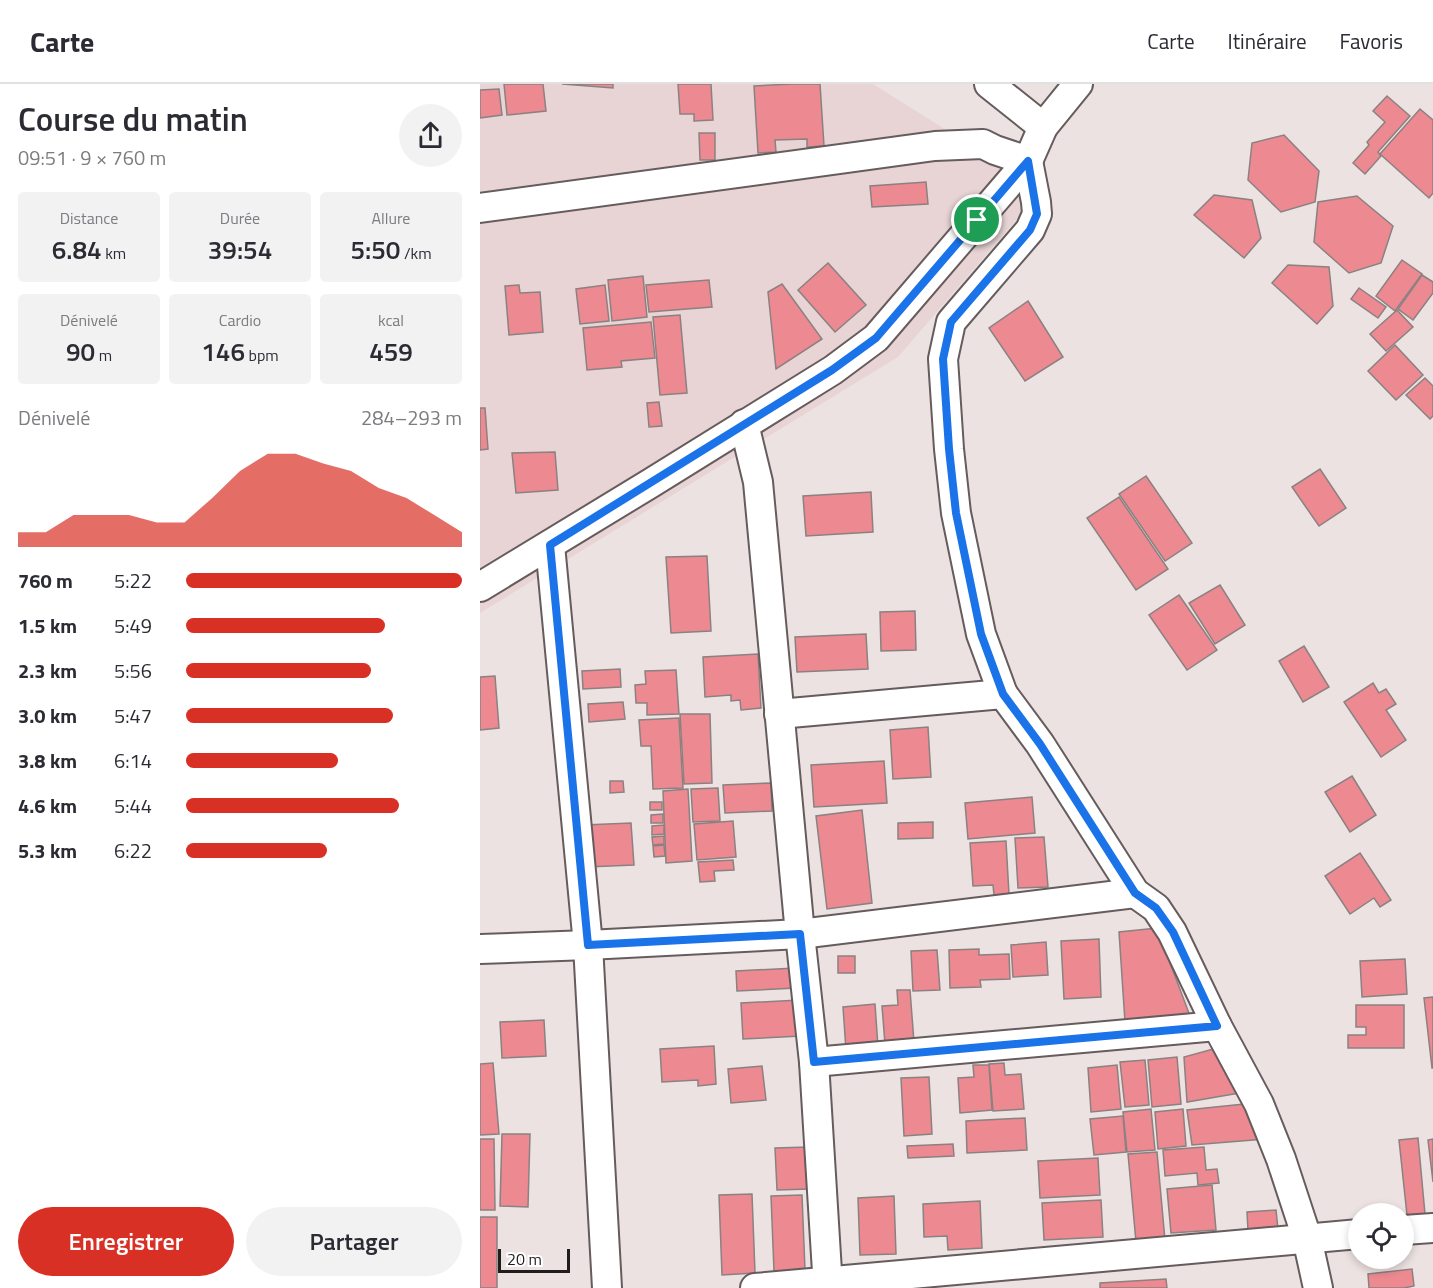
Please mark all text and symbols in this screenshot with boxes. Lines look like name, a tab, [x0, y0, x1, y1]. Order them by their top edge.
text: Carte	[30, 20, 94, 63]
text: Carte	[1147, 25, 1195, 57]
text: Itinéraire	[1228, 25, 1307, 57]
text: Favoris	[1340, 25, 1403, 57]
text: Course du matin	[18, 94, 248, 144]
button: share	[399, 104, 462, 167]
text: 09:51 · 9 × 760 m	[18, 142, 166, 173]
pin	[951, 194, 1002, 245]
icon: arrive	[960, 203, 993, 236]
text: Distance	[60, 206, 118, 230]
text: Durée	[220, 206, 260, 230]
text: Allure	[372, 206, 410, 230]
text: 6.84	[52, 230, 102, 269]
text: 39:54	[208, 230, 272, 269]
text: 5:50	[350, 230, 400, 269]
text: km	[102, 241, 126, 265]
text: /km	[400, 241, 432, 265]
text: Dénivelé	[60, 308, 118, 332]
text: Cardio	[219, 308, 261, 332]
text: kcal	[378, 308, 404, 332]
text: 90	[66, 332, 95, 371]
text: 146	[201, 332, 245, 371]
text: 459	[369, 332, 413, 371]
text: m	[95, 343, 112, 367]
text: bpm	[245, 343, 279, 367]
text: Dénivelé	[18, 402, 90, 433]
text: 284–293 m	[361, 402, 462, 433]
text: 760 m	[18, 565, 73, 596]
text: 5:22	[114, 565, 152, 596]
text: 1.5 km	[18, 610, 77, 641]
text: 5:49	[114, 610, 152, 641]
text: 2.3 km	[18, 655, 77, 686]
text: 5:56	[114, 655, 152, 686]
text: 3.0 km	[18, 700, 77, 731]
text: 5:47	[114, 700, 152, 731]
text: 3.8 km	[18, 745, 77, 776]
text: 6:14	[114, 745, 152, 776]
text: 4.6 km	[18, 790, 77, 821]
text: 5:44	[114, 790, 152, 821]
text: 5.3 km	[18, 835, 77, 866]
text: 6:22	[114, 835, 152, 866]
map controls	[1348, 1203, 1414, 1269]
button: locate	[1348, 1203, 1414, 1269]
button: Enregistrer	[18, 1207, 234, 1276]
button: Partager	[246, 1207, 462, 1276]
scale bar	[498, 1246, 570, 1274]
text: 20 m	[507, 1247, 542, 1271]

